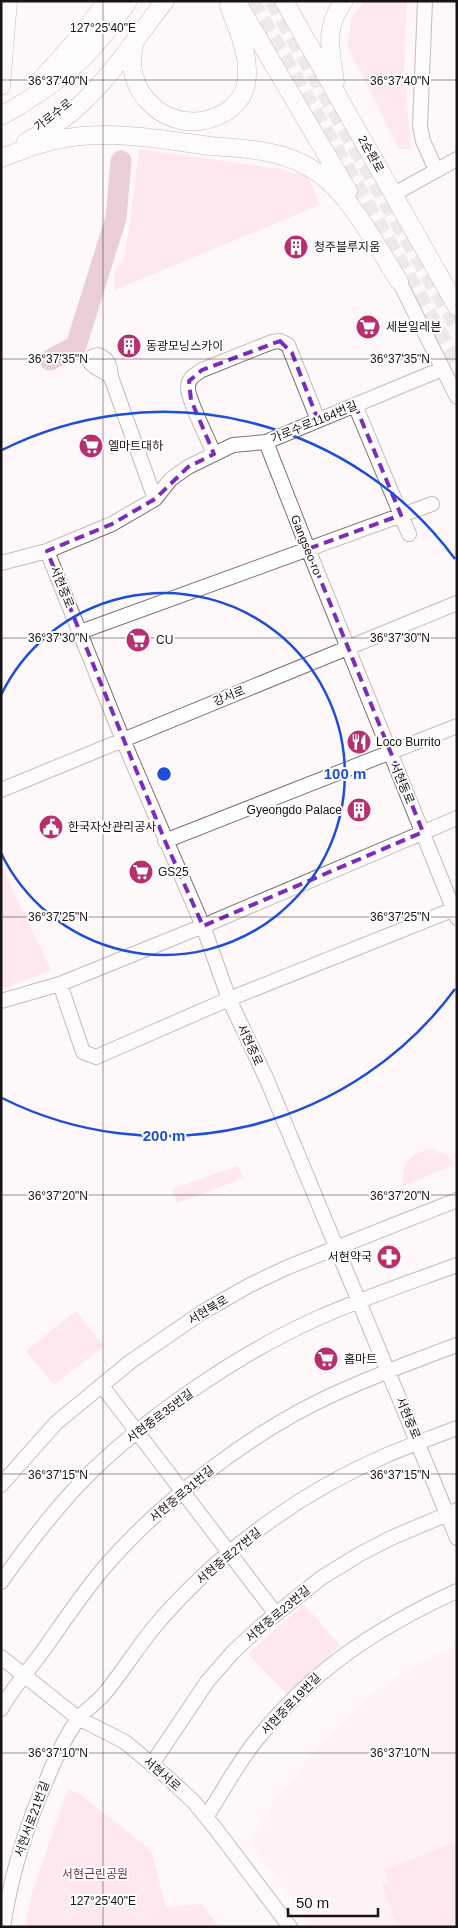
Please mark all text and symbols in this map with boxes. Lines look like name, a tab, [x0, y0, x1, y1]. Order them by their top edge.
text: 127°25'40"E	[70, 21, 136, 35]
text: 36°37'40"N	[28, 74, 88, 88]
text: 36°37'40"N	[370, 74, 430, 88]
street label: 가로수로	[31, 96, 75, 134]
street label: 2순환로	[355, 133, 387, 175]
building icon: 청주블루지움	[283, 234, 309, 260]
place label: 청주블루지움	[314, 240, 380, 254]
supermarket icon: 세븐일레븐	[355, 314, 381, 340]
place label: 세븐일레븐	[386, 320, 441, 334]
building icon: 동광모닝스카이	[116, 333, 142, 359]
place label: 동광모닝스카이	[146, 339, 223, 353]
text: 36°37'35"N	[28, 352, 88, 366]
text: 36°37'35"N	[370, 352, 430, 366]
street label: 가로수로1164번길	[269, 398, 359, 446]
supermarket icon: 엘마트대하	[78, 433, 104, 459]
place label: 엘마트대하	[108, 439, 163, 453]
street label: Gangseo-ro	[288, 513, 324, 577]
street label: 서현중로	[47, 564, 77, 610]
supermarket icon: CU	[125, 627, 151, 653]
text: 36°37'30"N	[28, 631, 88, 645]
text: 36°37'30"N	[370, 631, 430, 645]
place label: CU	[156, 633, 173, 647]
street label: 강서로	[211, 683, 247, 709]
restaurant icon: Loco Burrito	[346, 729, 372, 755]
place label: Loco Burrito	[376, 735, 441, 749]
street label: 서현동로	[387, 760, 417, 806]
centre of rings	[155, 765, 173, 783]
text: 100 m	[324, 765, 366, 782]
building icon: Gyeongdo Palace	[346, 797, 372, 823]
place label: Gyeongdo Palace	[247, 803, 342, 817]
public building icon: 한국자산관리공사	[38, 814, 64, 840]
place label: 한국자산관리공사	[68, 820, 156, 834]
supermarket icon: GS25	[128, 859, 154, 885]
place label: GS25	[158, 865, 189, 879]
text: 36°37'25"N	[28, 910, 88, 924]
text: 36°37'25"N	[370, 910, 430, 924]
street label: 서현중로	[234, 1022, 266, 1068]
text: 200 m	[143, 1127, 185, 1144]
text: 36°37'20"N	[28, 1189, 88, 1203]
text: 36°37'20"N	[370, 1189, 430, 1203]
pharmacy icon: 서현약국	[376, 1244, 402, 1270]
place label: 서현약국	[328, 1250, 372, 1264]
street label: 서현북로	[185, 1293, 231, 1327]
supermarket icon: 홈마트	[313, 1346, 339, 1372]
place label: 홈마트	[344, 1352, 377, 1366]
street label: 서현중로35번길	[124, 1386, 196, 1446]
street label: 서현중로	[393, 1395, 423, 1441]
street label: 서현중로31번길	[147, 1463, 217, 1525]
text: 36°37'15"N	[28, 1468, 88, 1482]
text: 36°37'15"N	[370, 1468, 430, 1482]
street label: 서현중로27번길	[194, 1525, 264, 1587]
street label: 서현중로23번길	[243, 1583, 313, 1645]
street label: 서현중로19번길	[258, 1671, 324, 1737]
text: 36°37'10"N	[28, 1746, 88, 1760]
text: 36°37'10"N	[370, 1746, 430, 1760]
street label: 서현서로	[141, 1754, 183, 1794]
street label: 서현서로21번길	[12, 1779, 52, 1859]
park label: 서현근린공원	[62, 1867, 128, 1881]
scale bar	[288, 1886, 378, 1918]
text: 127°25'40"E	[70, 1894, 136, 1908]
text: 50 m	[296, 1894, 329, 1911]

